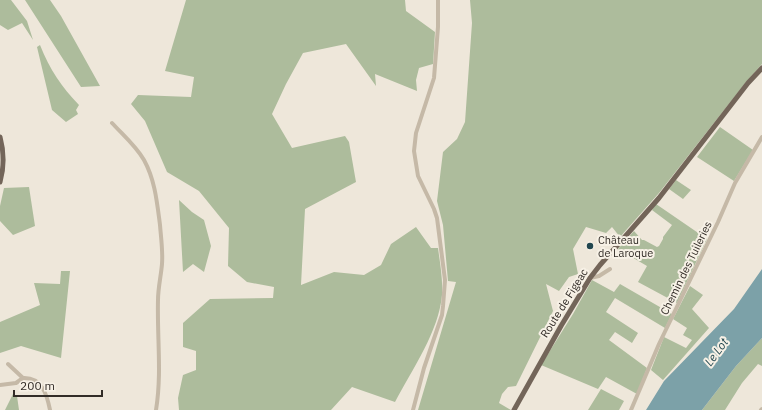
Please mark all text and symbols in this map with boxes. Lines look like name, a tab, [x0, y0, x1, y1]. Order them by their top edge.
street label: Chemin des Tuileries	[657, 219, 715, 317]
place label: Château de Laroque	[598, 233, 653, 260]
marker: Château de Laroque	[585, 241, 595, 251]
street label: Route de Figeac	[537, 265, 591, 340]
water label: Le Lot	[701, 334, 732, 369]
scale bar	[14, 372, 102, 398]
text: 200 m	[20, 378, 55, 393]

